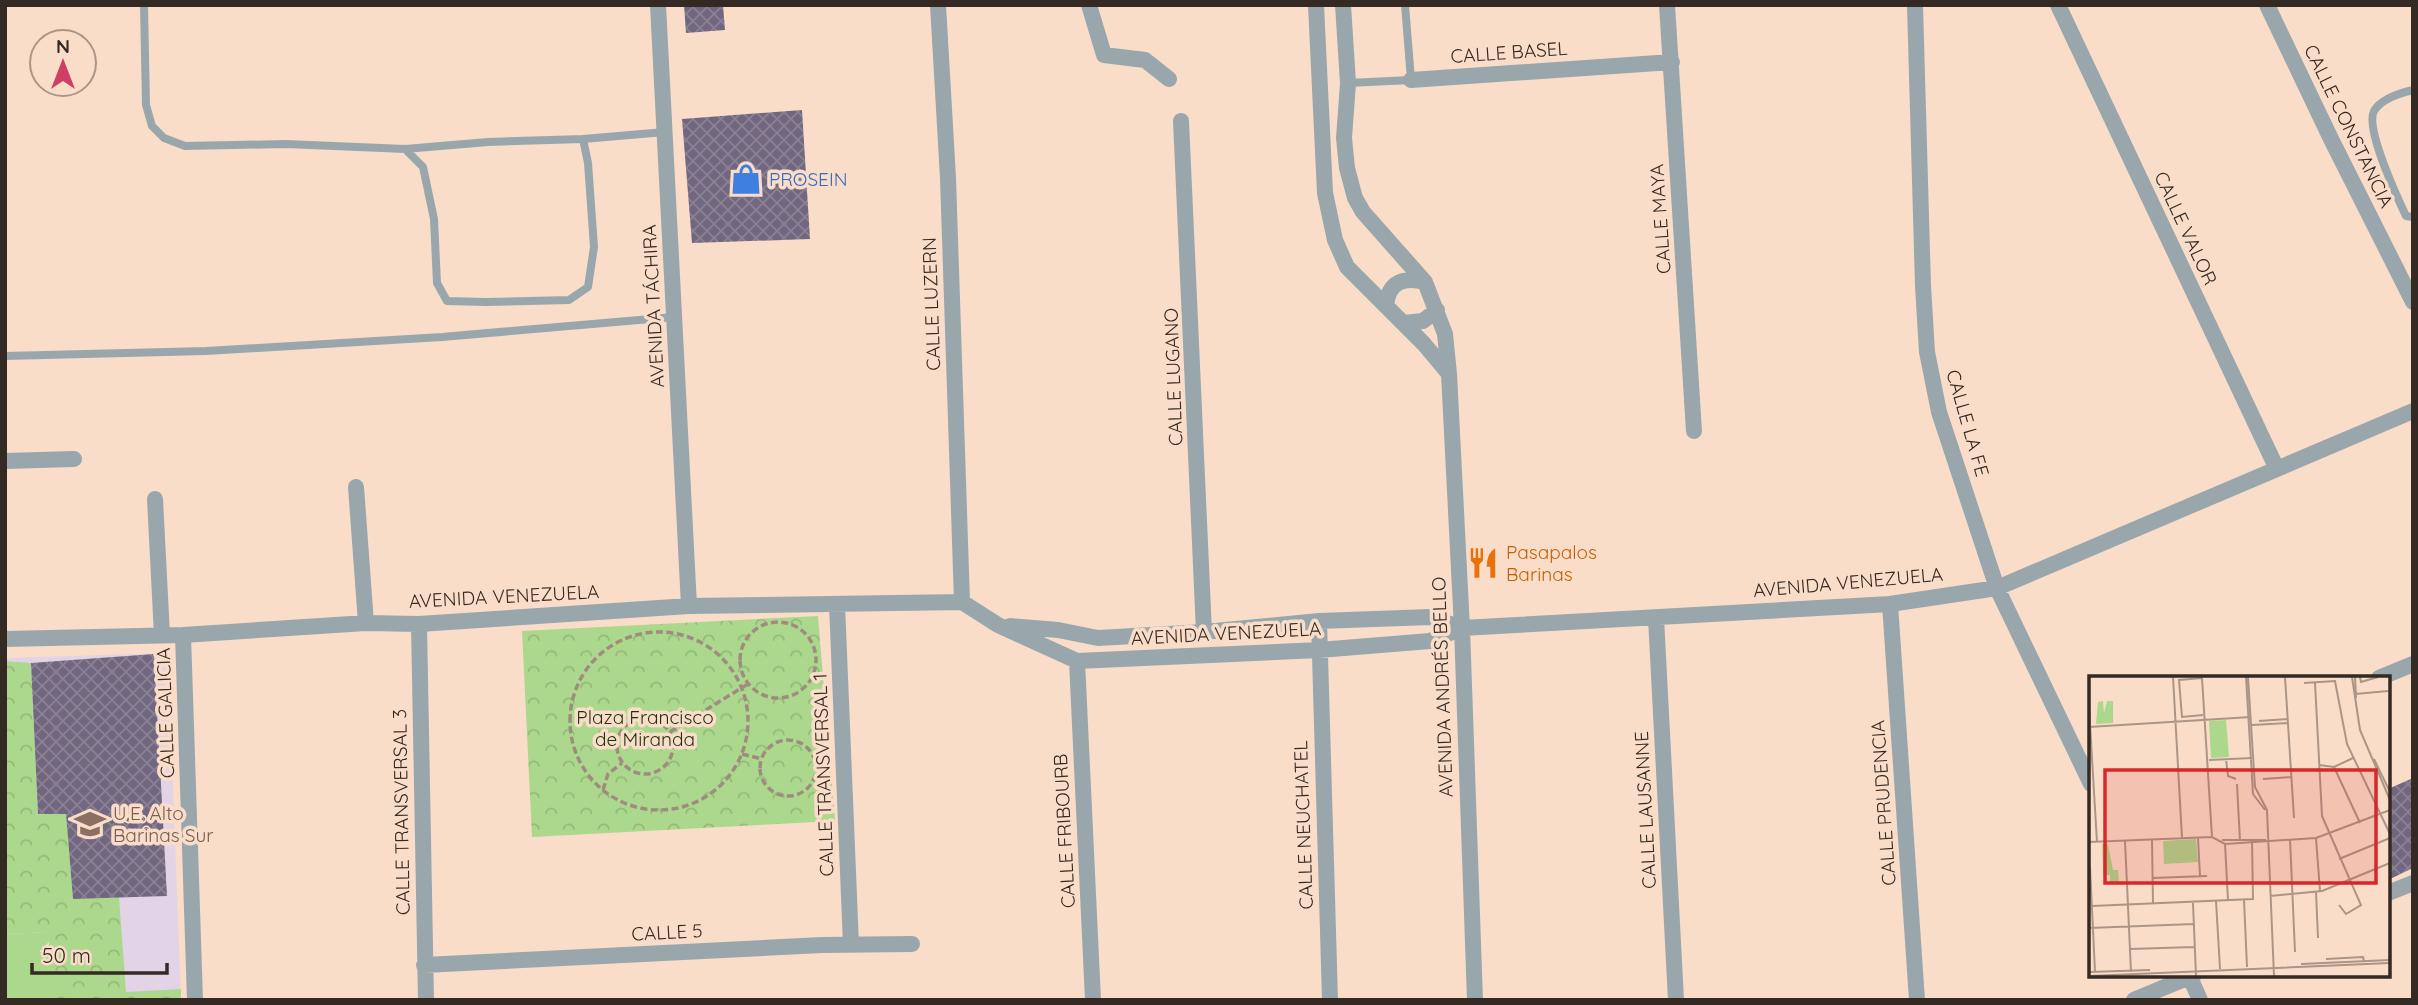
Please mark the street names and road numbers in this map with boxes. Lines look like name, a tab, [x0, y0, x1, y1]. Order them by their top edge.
street label: CALLE BASEL	[1450, 36, 1568, 68]
street label: CALLE CONSTANCIA	[2299, 41, 2399, 211]
street label: CALLE MAYA	[1644, 163, 1676, 275]
street label: CALLE VALOR	[2149, 167, 2223, 289]
street label: AVENIDA TÁCHIRA	[637, 224, 669, 388]
street label: CALLE LUZERN	[917, 237, 945, 371]
street label: CALLE LUGANO	[1159, 308, 1187, 446]
street label: CALLE LA FE	[1941, 367, 1995, 479]
street label: AVENIDA VENEZUELA	[1752, 562, 1944, 602]
street label: AVENIDA ANDRÉS BELLO	[1426, 576, 1458, 798]
street label: AVENIDA VENEZUELA	[408, 579, 600, 613]
street label: AVENIDA VENEZUELA	[1130, 616, 1322, 650]
street label: CALLE GALICIA	[151, 647, 179, 779]
street label: CALLE TRANSVERSAL 1	[807, 673, 839, 877]
street label: CALLE TRANSVERSAL 3	[387, 709, 415, 915]
street label: CALLE PRUDENCIA	[1865, 719, 1901, 887]
street label: CALLE LAUSANNE	[1629, 731, 1661, 889]
street label: CALLE NEUCHATEL	[1288, 740, 1318, 910]
street label: CALLE FRIBOURB	[1048, 753, 1080, 909]
street label: CALLE 5	[631, 918, 703, 946]

